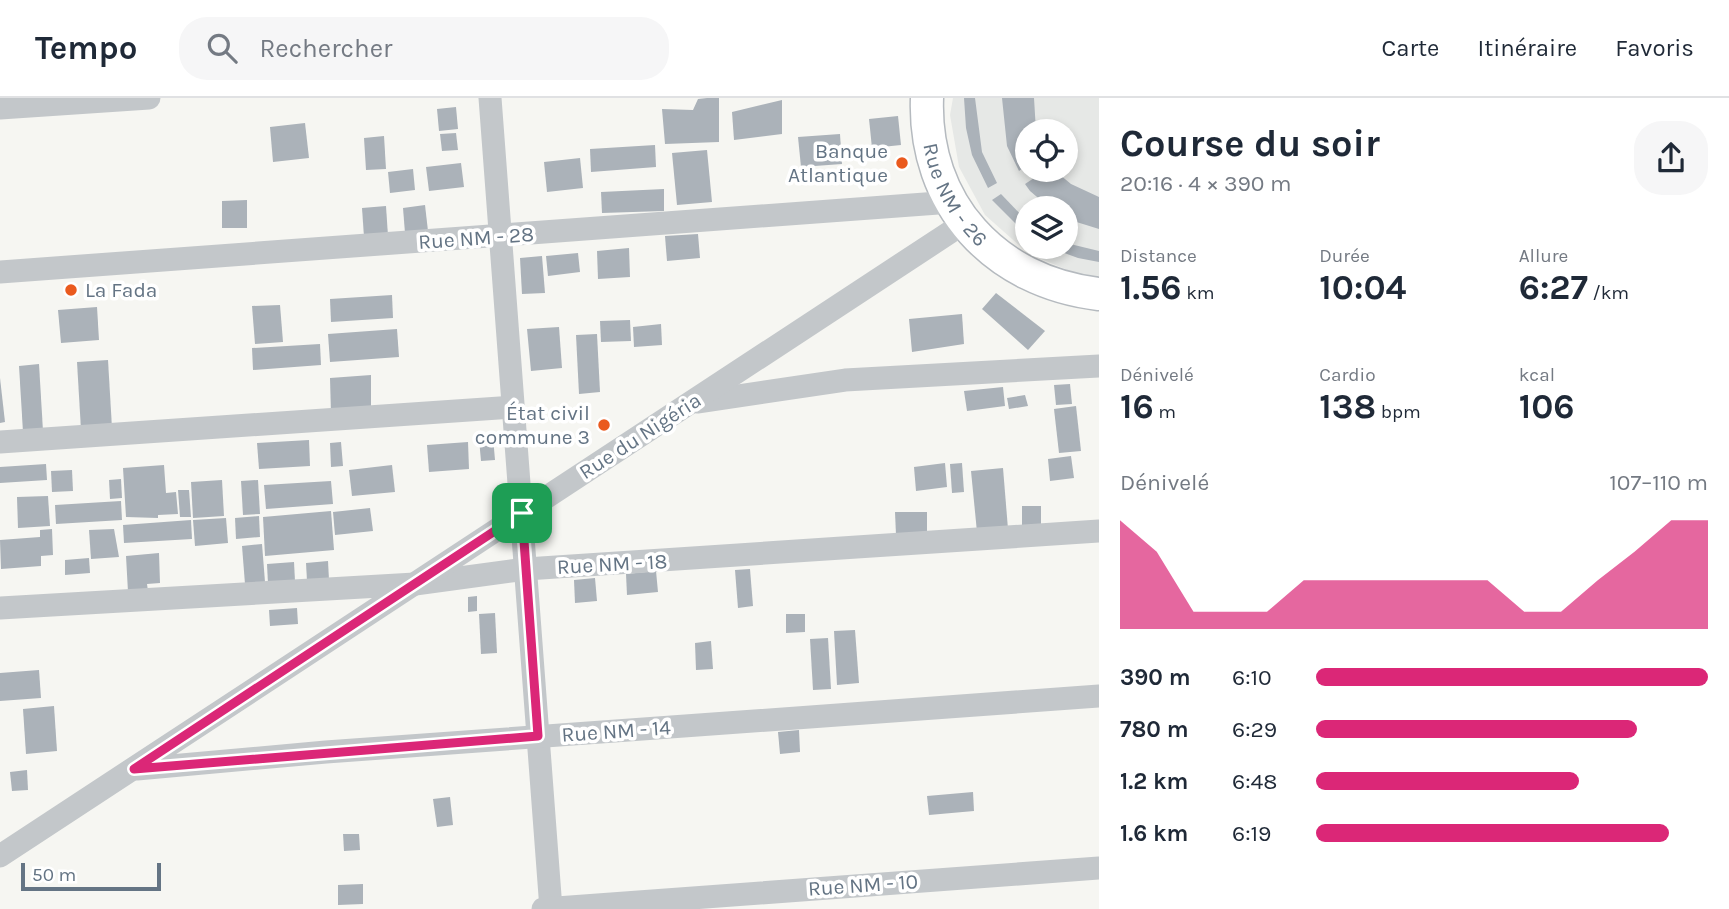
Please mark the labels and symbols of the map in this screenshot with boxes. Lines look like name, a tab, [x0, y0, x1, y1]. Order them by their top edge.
place label: Banque Atlantique	[788, 139, 888, 187]
street label: Rue NM - 26	[918, 141, 992, 251]
marker: Banque Atlantique	[894, 155, 910, 171]
street label: Rue NM - 28	[417, 222, 535, 254]
place label: La Fada	[85, 278, 157, 302]
marker: La Fada	[63, 282, 79, 298]
street label: Rue du Nigéria	[575, 388, 705, 484]
place label: État civil commune 3	[475, 401, 590, 449]
marker: État civil commune 3	[596, 417, 612, 433]
pin	[492, 483, 552, 543]
street label: Rue NM - 18	[556, 549, 668, 579]
street label: Rue NM - 14	[561, 715, 672, 747]
scale bar	[21, 860, 161, 892]
street label: Rue NM - 10	[807, 869, 919, 901]

